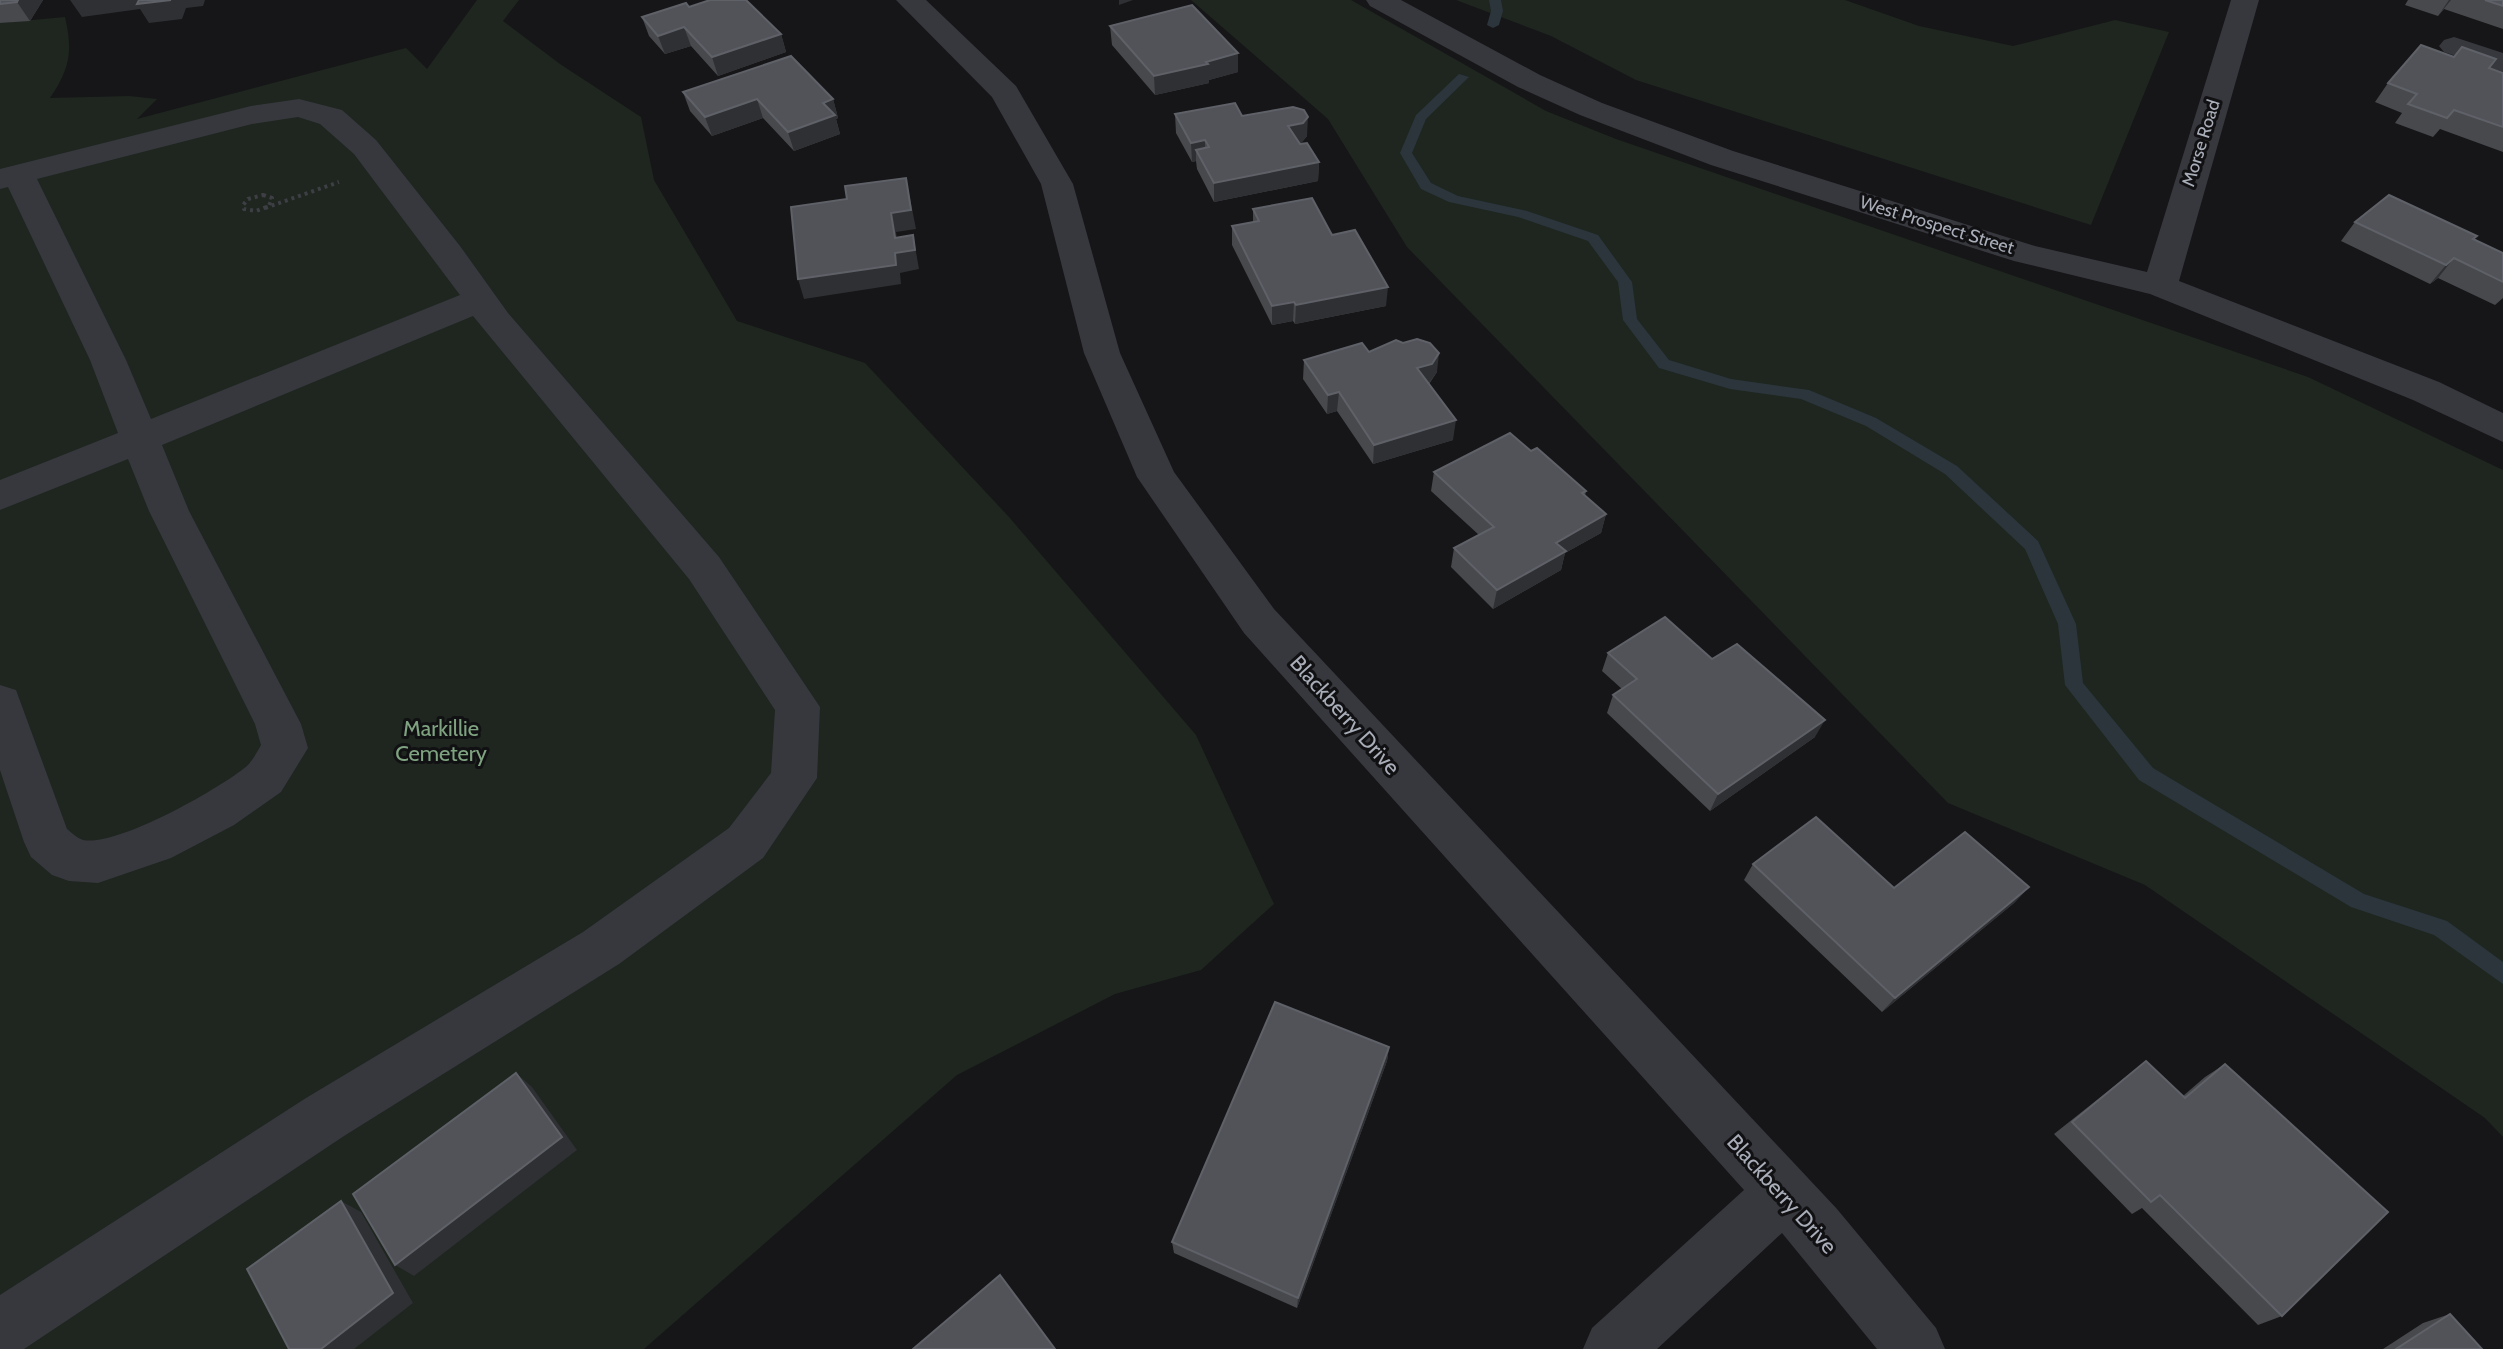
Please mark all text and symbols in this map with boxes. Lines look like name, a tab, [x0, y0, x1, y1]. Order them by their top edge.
street label: Morse Road	[2177, 97, 2225, 189]
street label: West Prospect Street	[1857, 191, 2017, 259]
street label: Blackberry Drive	[1284, 650, 1406, 780]
park label: Markillie Cemetery	[395, 715, 487, 767]
street label: Blackberry Drive	[1721, 1129, 1843, 1259]

